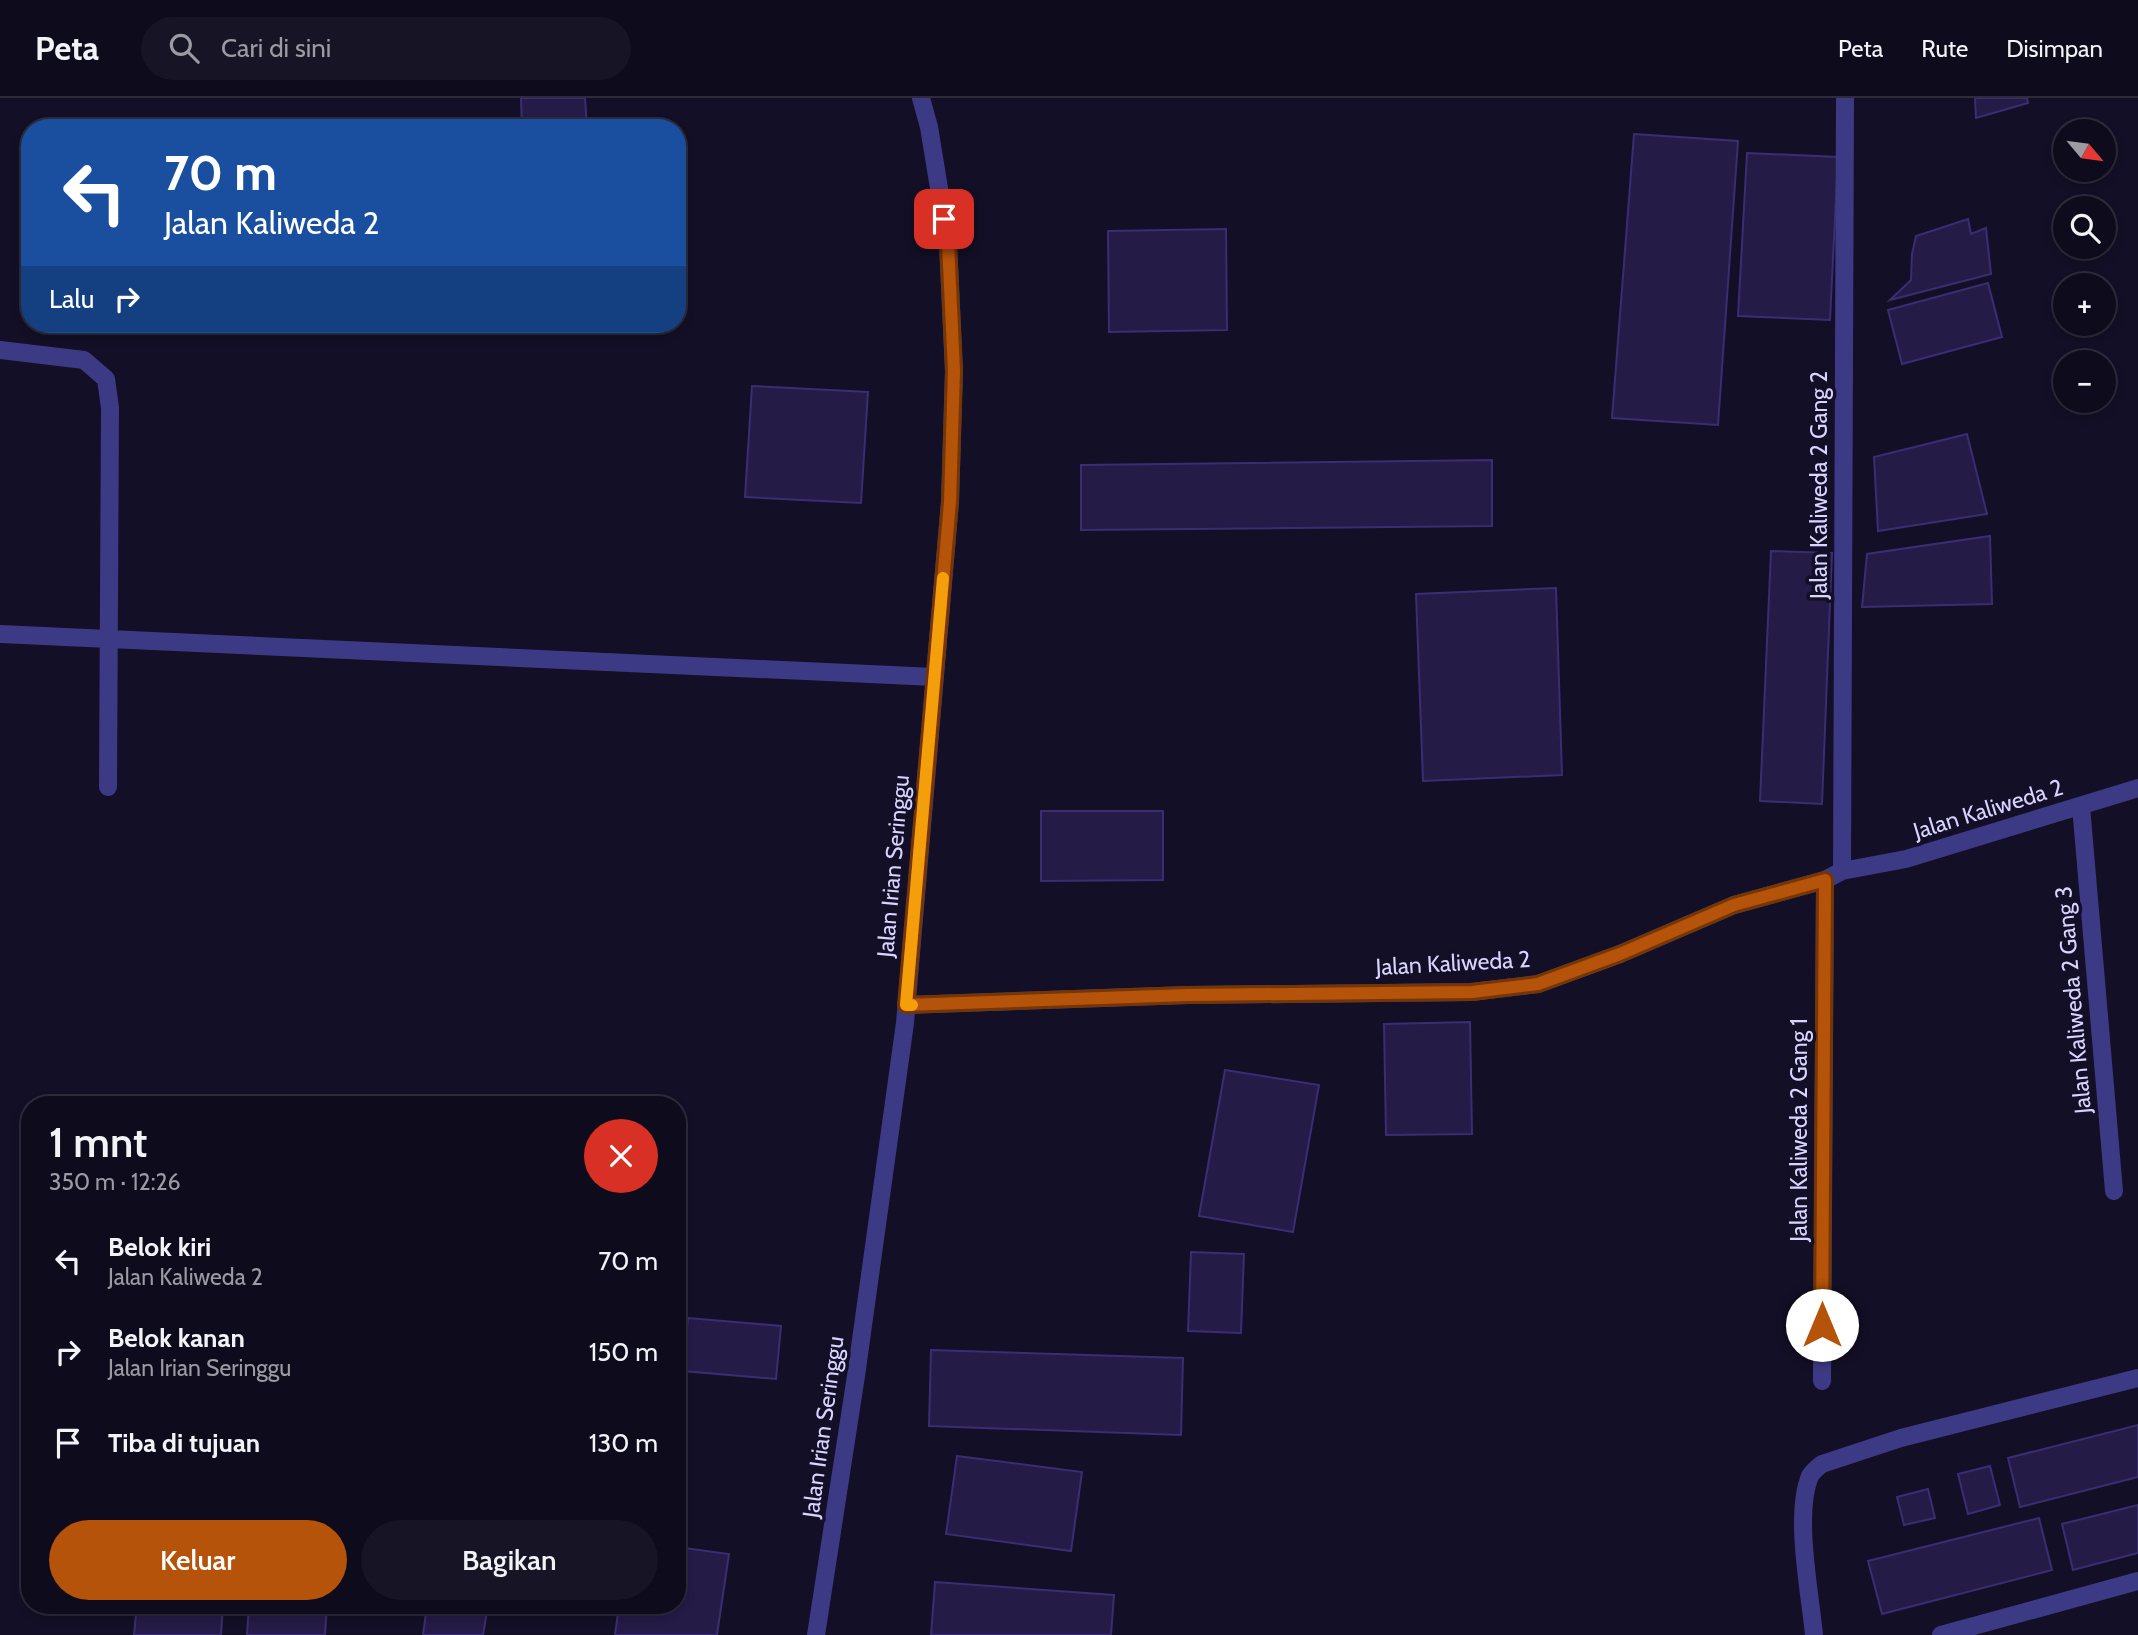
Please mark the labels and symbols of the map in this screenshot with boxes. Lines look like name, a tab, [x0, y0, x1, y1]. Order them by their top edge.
north arrow	[2053, 119, 2116, 182]
pin	[914, 189, 974, 249]
street label: Jalan Kaliweda 2 Gang 2	[1805, 371, 1833, 600]
street label: Jalan Kaliweda 2	[1909, 773, 2066, 845]
street label: Jalan Irian Seringgu	[871, 774, 915, 959]
street label: Jalan Kaliweda 2 Gang 3	[2049, 885, 2097, 1116]
street label: Jalan Kaliweda 2	[1374, 945, 1531, 981]
street label: Jalan Kaliweda 2 Gang 1	[1785, 1018, 1813, 1243]
position arrow	[1785, 1288, 1859, 1362]
street label: Jalan Irian Seringgu	[796, 1334, 850, 1521]

